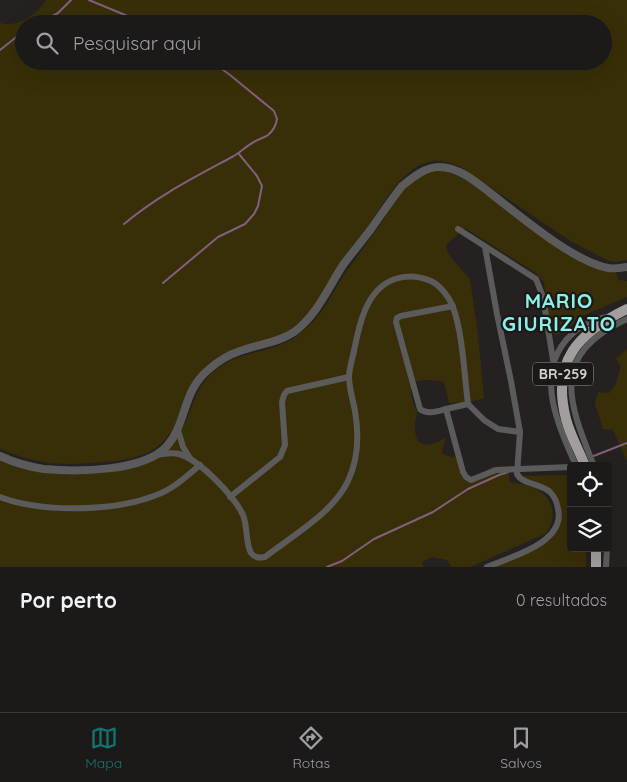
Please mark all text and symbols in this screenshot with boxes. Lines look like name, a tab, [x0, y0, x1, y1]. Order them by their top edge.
search box	[15, 15, 612, 70]
icon: search	[33, 29, 61, 57]
text: Pesquisar aqui	[73, 31, 201, 55]
district label: MARIO GIURIZATO	[502, 288, 616, 336]
road number: BR-259	[533, 362, 593, 386]
map controls	[567, 462, 612, 552]
button: locate	[567, 462, 612, 507]
button: layers	[567, 507, 612, 552]
text: Por perto	[20, 587, 117, 613]
text: 0 resultados	[516, 590, 607, 610]
tab: Mapa	[85, 724, 122, 772]
tab: Rotas	[292, 724, 330, 772]
tab: Salvos	[500, 724, 542, 772]

